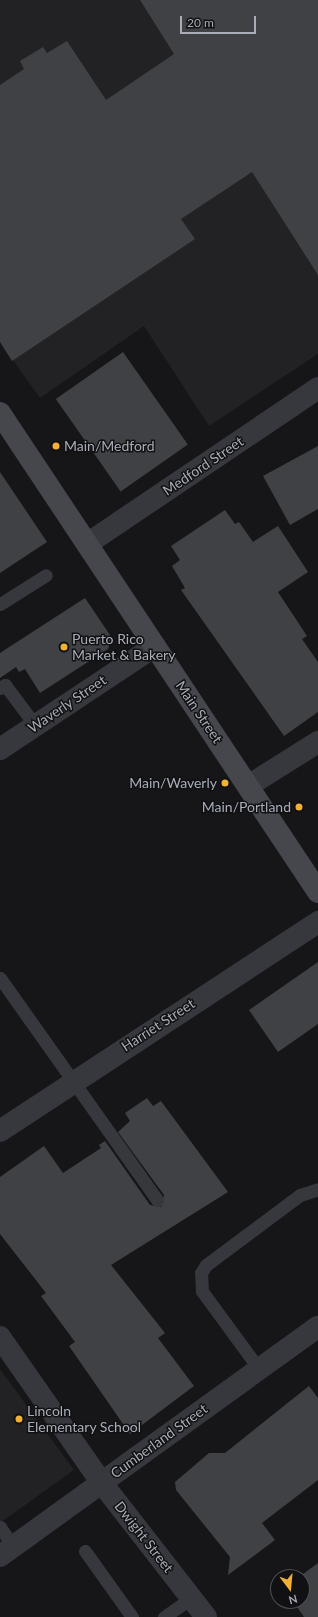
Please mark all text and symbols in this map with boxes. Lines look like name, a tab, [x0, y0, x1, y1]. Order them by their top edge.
scale bar	[182, 8, 258, 34]
text: 20 m	[187, 15, 214, 30]
street label: Medford Street	[159, 433, 247, 499]
place label: Main/Medford	[64, 438, 155, 454]
marker: Main/Medford	[51, 441, 61, 451]
place label: Puerto Rico Market & Bakery	[72, 631, 175, 664]
marker: Puerto Rico Market & Bakery	[59, 642, 69, 652]
street label: Waverly Street	[25, 672, 109, 736]
street label: Main Street	[172, 678, 226, 746]
place label: Main/Waverly	[129, 775, 217, 791]
marker: Main/Waverly	[220, 778, 230, 788]
place label: Main/Portland	[202, 799, 291, 815]
marker: Main/Portland	[294, 802, 304, 812]
street label: Harriet Street	[118, 995, 198, 1055]
street label: Cumberland Street	[107, 1400, 211, 1482]
place label: Lincoln Elementary School	[27, 1403, 141, 1436]
marker: Lincoln Elementary School	[14, 1414, 24, 1424]
street label: Dwight Street	[111, 1498, 177, 1576]
north arrow	[270, 1569, 310, 1609]
text: N	[287, 1593, 299, 1607]

